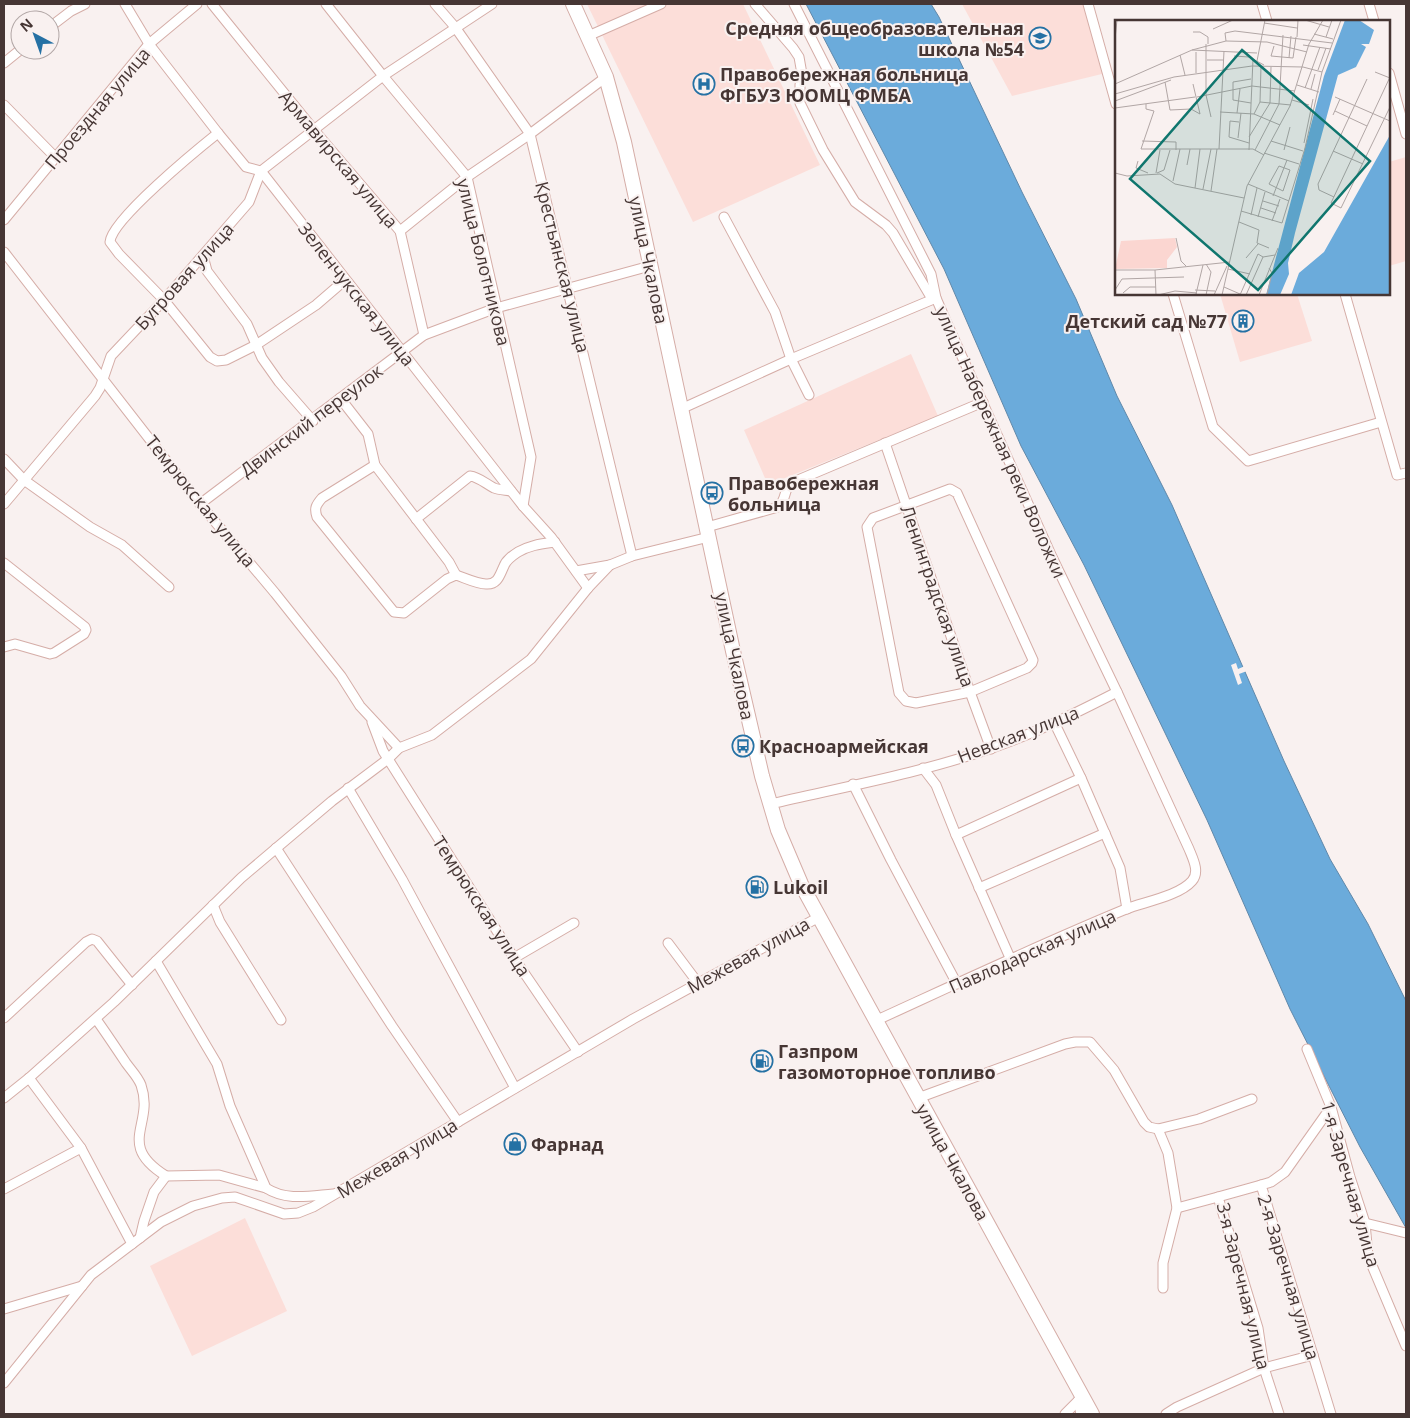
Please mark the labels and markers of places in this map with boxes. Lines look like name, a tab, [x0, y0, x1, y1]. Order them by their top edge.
place label: Средняя общеобразовательная школа №54	[725, 16, 1024, 61]
school or university icon: Средняя общеобразовательная школа №54	[1028, 26, 1052, 50]
place label: Правобережная больница ФГБУЗ ЮОМЦ ФМБА	[720, 62, 969, 107]
hospital icon: Правобережная больница ФГБУЗ ЮОМЦ ФМБА	[692, 72, 716, 96]
place label: Детский сад №77	[1066, 309, 1227, 333]
building icon: Детский сад №77	[1231, 309, 1255, 333]
place label: Правобережная больница	[728, 471, 879, 516]
bus stop icon: Правобережная больница	[700, 481, 724, 505]
bus stop icon: Красноармейская	[731, 734, 755, 758]
place label: Красноармейская	[759, 734, 929, 758]
fuel station icon: Lukoil	[745, 875, 769, 899]
place label: Lukoil	[773, 875, 828, 899]
place label: Газпром газомоторное топливо	[778, 1039, 996, 1084]
fuel station icon: Газпром газомоторное топливо	[750, 1049, 774, 1073]
shop icon: Фарнад	[503, 1132, 527, 1156]
place label: Фарнад	[531, 1132, 604, 1156]

